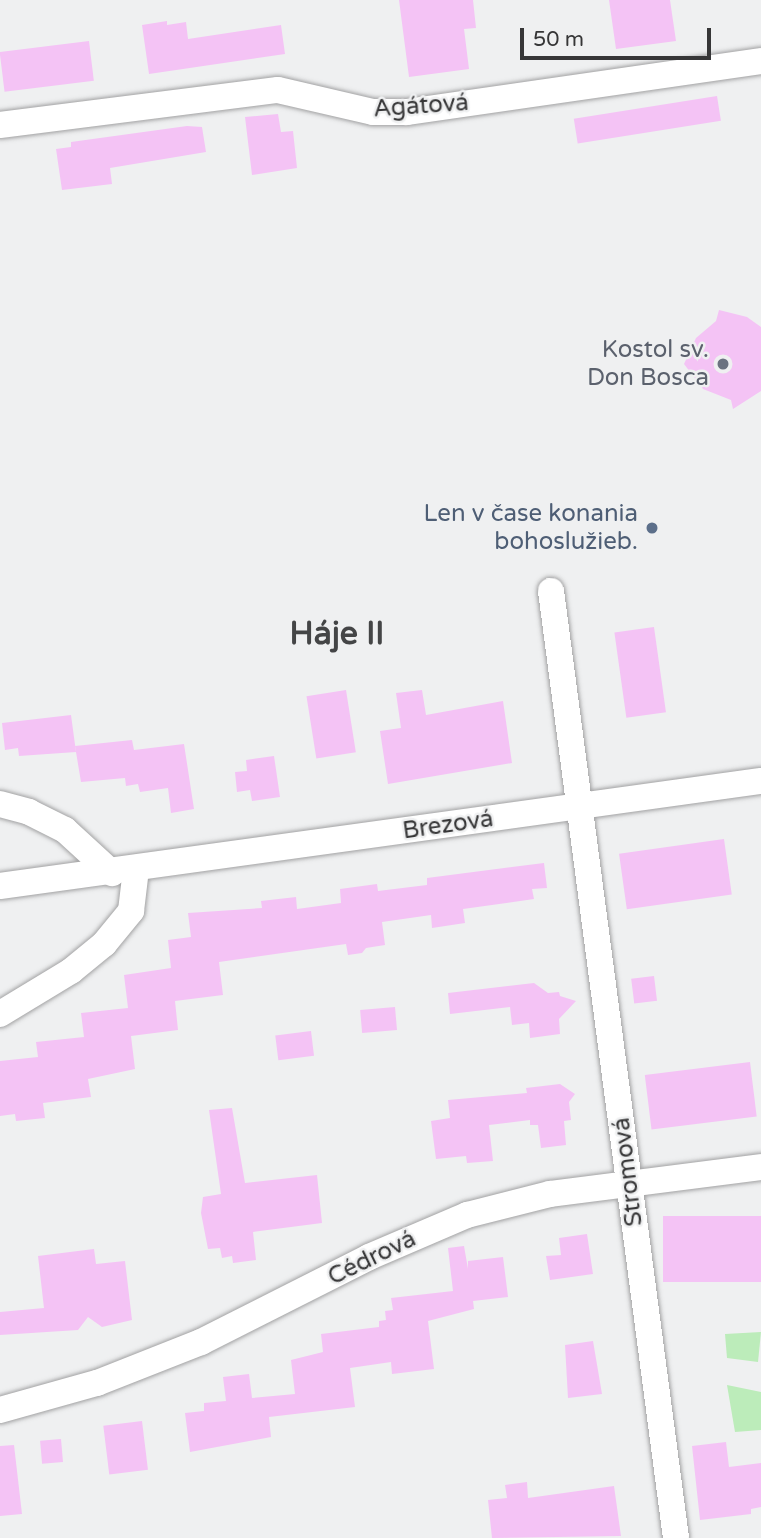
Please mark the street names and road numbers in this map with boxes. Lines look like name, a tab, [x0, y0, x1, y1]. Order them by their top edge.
street label: Agátová	[372, 88, 470, 124]
street label: Brezová	[401, 804, 495, 846]
street label: Stromová	[607, 1116, 649, 1228]
street label: Cédrová	[323, 1224, 421, 1292]

